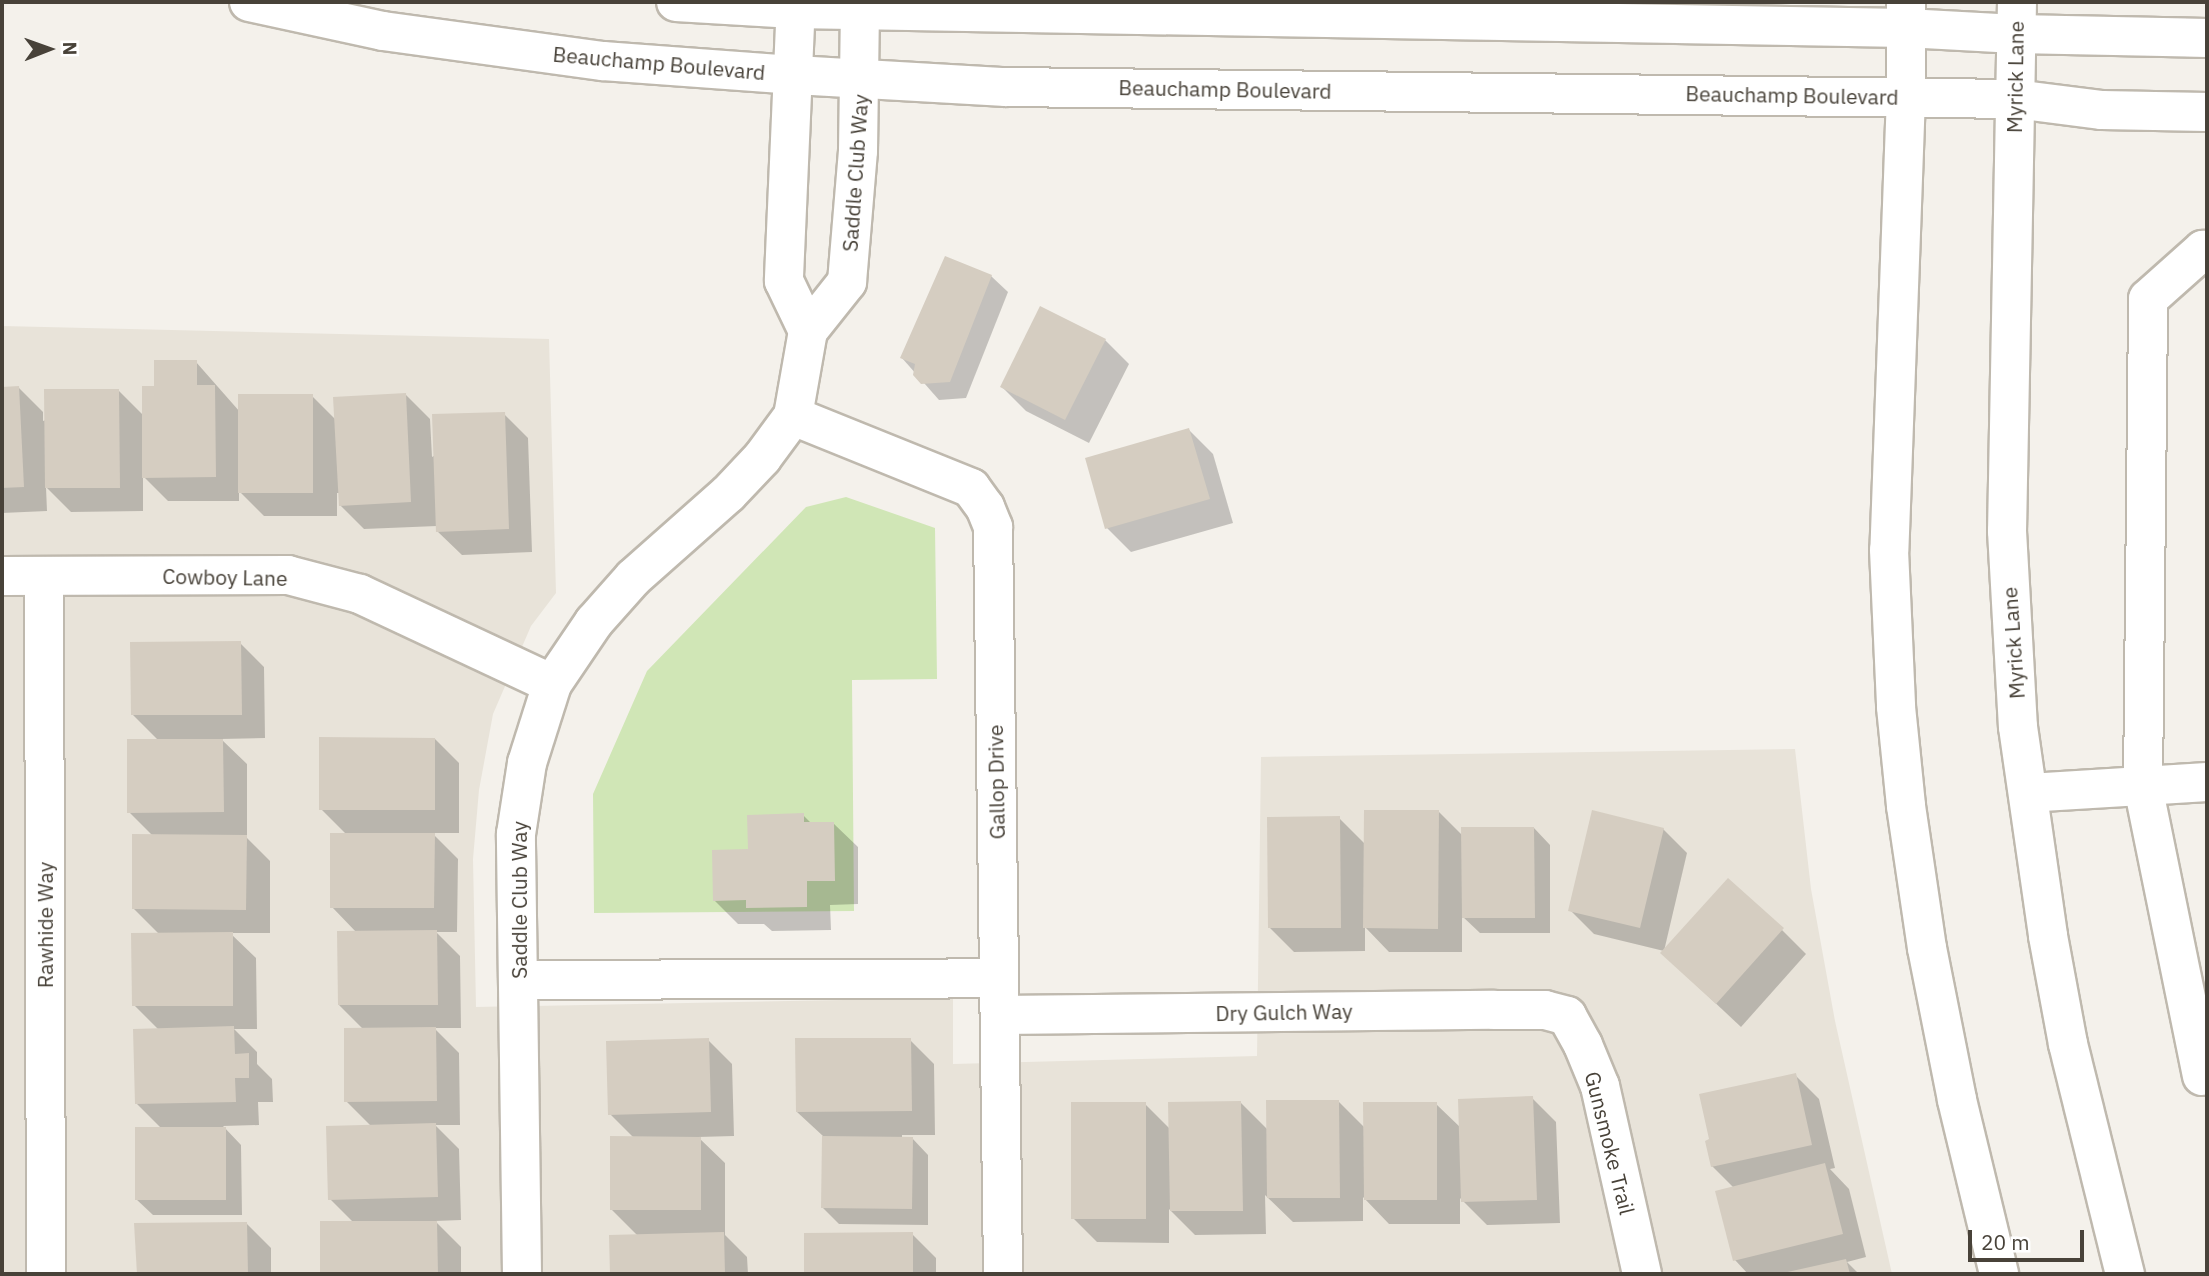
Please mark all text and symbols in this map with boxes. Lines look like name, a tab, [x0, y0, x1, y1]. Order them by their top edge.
north arrow	[14, 14, 84, 84]
street label: Myrick Lane	[2001, 21, 2029, 133]
street label: Beauchamp Boulevard	[552, 41, 766, 85]
text: N	[58, 42, 82, 56]
street label: Beauchamp Boulevard	[1118, 75, 1332, 103]
street label: Beauchamp Boulevard	[1685, 81, 1899, 109]
street label: Saddle Club Way	[837, 93, 873, 253]
street label: Cowboy Lane	[162, 563, 288, 591]
street label: Myrick Lane	[1997, 586, 2029, 700]
street label: Gallop Drive	[982, 724, 1010, 840]
street label: Saddle Club Way	[506, 821, 532, 979]
street label: Rawhide Way	[32, 862, 58, 988]
street label: Dry Gulch Way	[1215, 998, 1353, 1026]
street label: Gunsmoke Trail	[1580, 1069, 1640, 1217]
scale bar	[1971, 1216, 2086, 1260]
text: 20 m	[1981, 1228, 2030, 1256]

